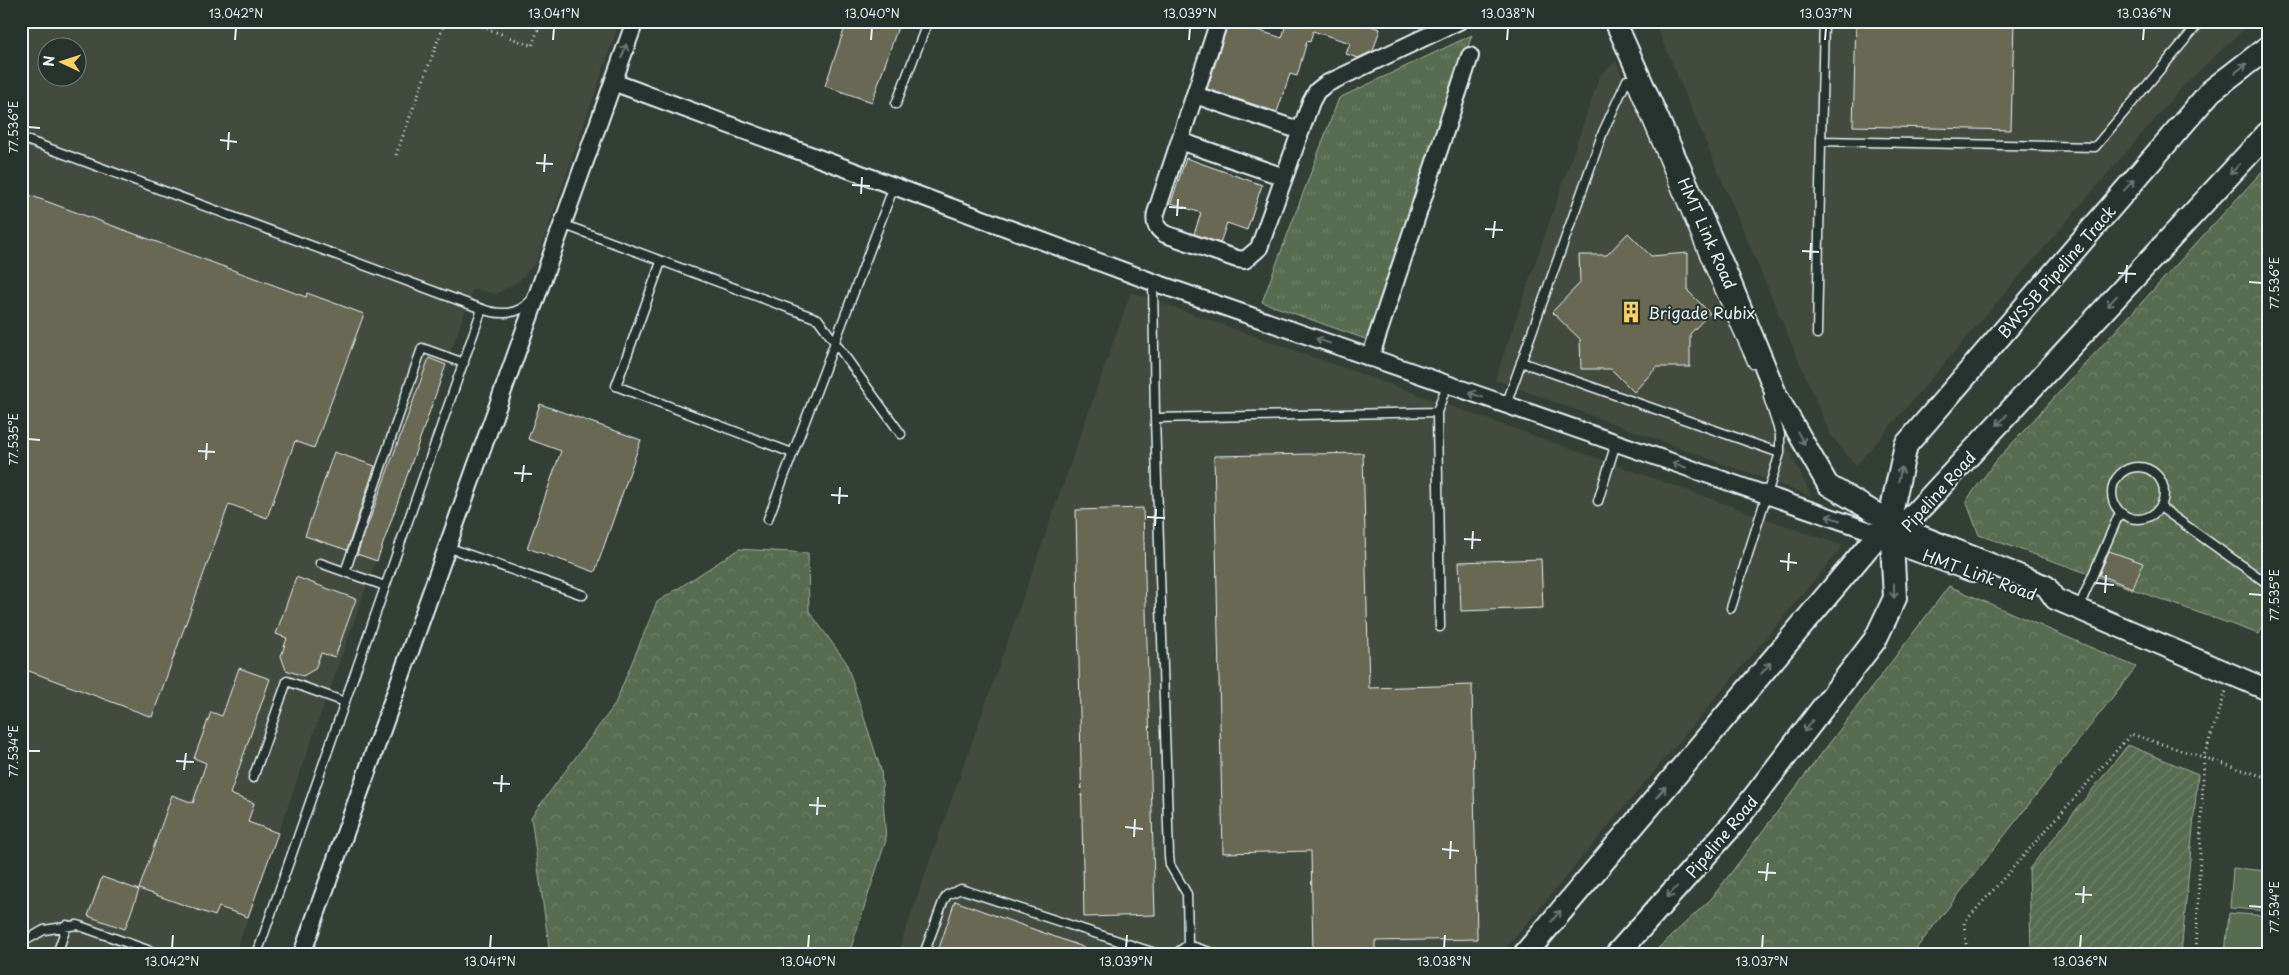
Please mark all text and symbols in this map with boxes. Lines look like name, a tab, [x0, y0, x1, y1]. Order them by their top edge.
text: 13.042°N	[209, 4, 263, 22]
text: 13.041°N	[528, 4, 580, 22]
text: 13.040°N	[844, 4, 900, 22]
text: 13.039°N	[1163, 4, 1217, 22]
text: 13.038°N	[1481, 4, 1535, 22]
text: 13.037°N	[1800, 4, 1852, 22]
text: 13.036°N	[2117, 4, 2171, 22]
north arrow	[38, 38, 88, 88]
one-way arrow	[620, 44, 629, 60]
text: N	[38, 55, 59, 67]
one-way arrow	[2234, 62, 2247, 73]
text: 77.536°E	[4, 101, 22, 153]
one-way arrow	[2229, 162, 2241, 175]
street label: HMT Link Road	[1673, 174, 1743, 292]
one-way arrow	[2124, 179, 2135, 192]
street label: BWSSB Pipeline Track	[1991, 199, 2121, 343]
text: 77.536°E	[2265, 257, 2283, 309]
one-way arrow	[2106, 294, 2118, 307]
building icon: Brigade Rubix	[1618, 299, 1644, 325]
place label: Brigade Rubix	[1648, 300, 1755, 324]
one-way arrow	[1315, 336, 1331, 345]
one-way arrow	[1469, 390, 1484, 399]
text: 77.535°E	[4, 413, 22, 465]
one-way arrow	[1996, 414, 2008, 426]
one-way arrow	[1796, 431, 1806, 446]
street label: Pipeline Road	[1895, 445, 1981, 537]
one-way arrow	[1672, 460, 1687, 469]
one-way arrow	[1895, 467, 1905, 483]
one-way arrow	[1825, 513, 1841, 522]
street label: HMT Link Road	[1920, 542, 2040, 606]
text: 77.535°E	[2265, 569, 2283, 621]
one-way arrow	[1889, 582, 1899, 599]
one-way arrow	[1760, 662, 1771, 675]
one-way arrow	[1803, 719, 1814, 732]
text: 77.534°E	[4, 725, 22, 777]
one-way arrow	[1655, 786, 1666, 799]
street label: Pipeline Road	[1679, 790, 1763, 882]
text: 77.534°E	[2265, 881, 2283, 933]
one-way arrow	[1666, 886, 1678, 899]
one-way arrow	[1551, 910, 1562, 923]
text: 13.042°N	[145, 952, 199, 970]
text: 13.041°N	[464, 952, 516, 970]
text: 13.040°N	[780, 952, 836, 970]
text: 13.039°N	[1099, 952, 1153, 970]
text: 13.038°N	[1417, 952, 1471, 970]
text: 13.037°N	[1736, 952, 1788, 970]
text: 13.036°N	[2053, 952, 2107, 970]

